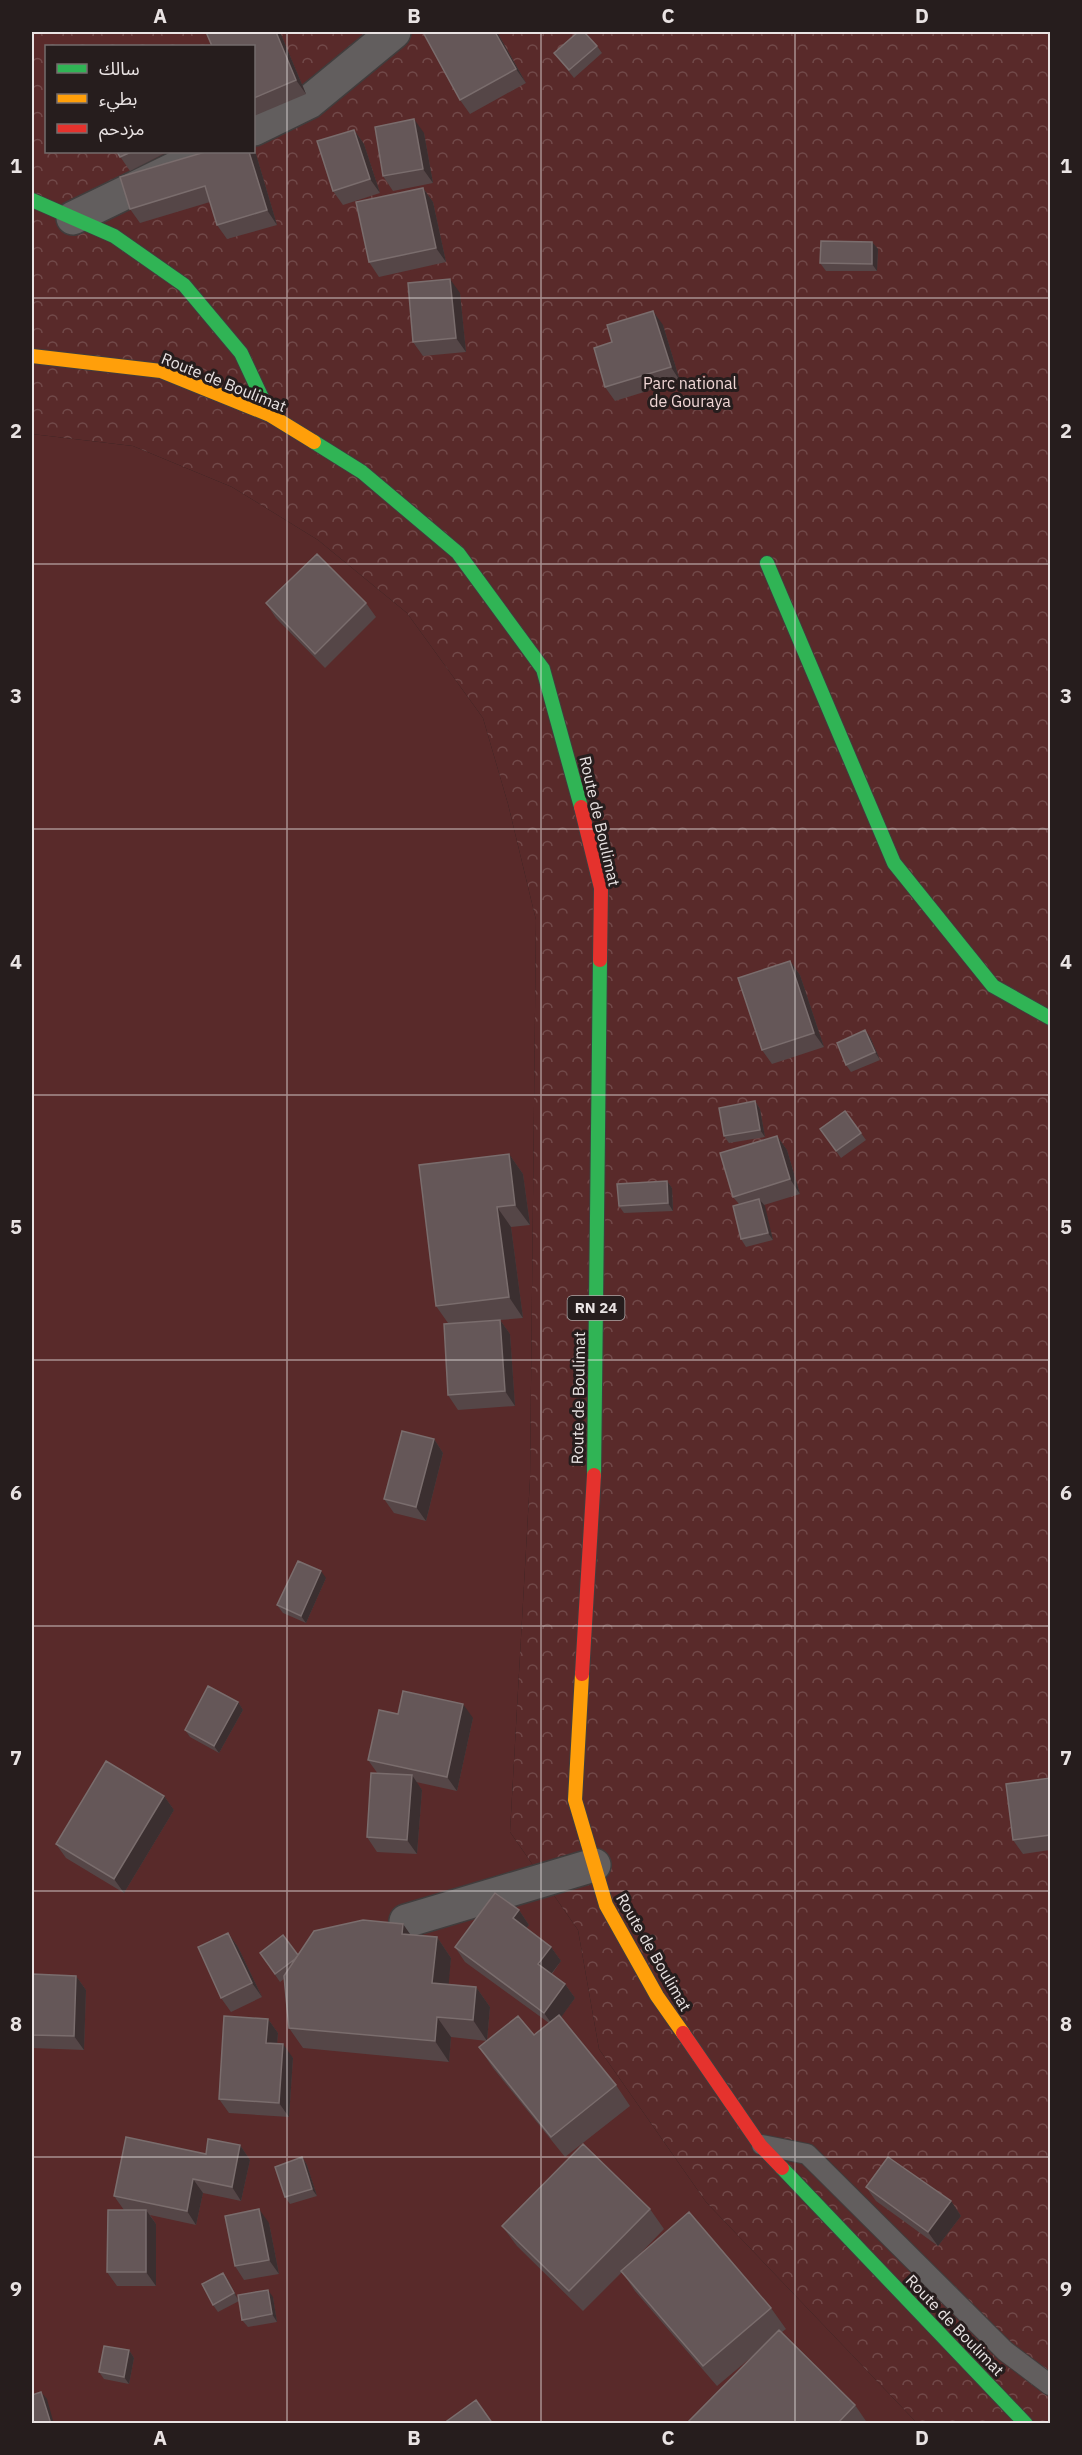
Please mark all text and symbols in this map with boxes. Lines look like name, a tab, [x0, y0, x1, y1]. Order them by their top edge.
text: A	[153, 2, 167, 29]
text: B	[407, 2, 421, 29]
text: C	[661, 2, 675, 29]
text: D	[915, 2, 929, 29]
legend	[45, 45, 255, 153]
text: سالك	[99, 57, 140, 80]
text: بطيء	[99, 87, 137, 112]
text: مزدحم	[99, 117, 144, 142]
text: 1	[10, 152, 22, 179]
text: 1	[1060, 152, 1072, 179]
street label: Route de Boulimat	[159, 348, 289, 416]
park label: Parc national de Gouraya	[643, 373, 737, 411]
text: 2	[10, 417, 22, 444]
text: 2	[1060, 417, 1072, 444]
text: 3	[10, 682, 22, 709]
text: 3	[1060, 682, 1072, 709]
street label: Route de Boulimat	[575, 754, 625, 888]
text: 4	[10, 948, 22, 975]
text: 4	[1060, 948, 1072, 975]
text: 5	[10, 1213, 22, 1240]
text: 5	[1060, 1213, 1072, 1240]
road number: RN 24	[568, 1296, 624, 1320]
street label: Route de Boulimat	[567, 1331, 589, 1465]
text: 6	[10, 1479, 22, 1506]
text: 6	[1060, 1479, 1072, 1506]
text: 7	[10, 1744, 22, 1771]
text: 7	[1060, 1744, 1072, 1771]
street label: Route de Boulimat	[612, 1889, 696, 2015]
text: 8	[10, 2010, 22, 2037]
text: 8	[1060, 2010, 1072, 2037]
street label: Route de Boulimat	[902, 2270, 1008, 2380]
text: 9	[10, 2275, 22, 2302]
text: 9	[1060, 2275, 1072, 2302]
text: A	[153, 2424, 167, 2451]
text: B	[407, 2424, 421, 2451]
text: C	[661, 2424, 675, 2451]
text: D	[915, 2424, 929, 2451]

